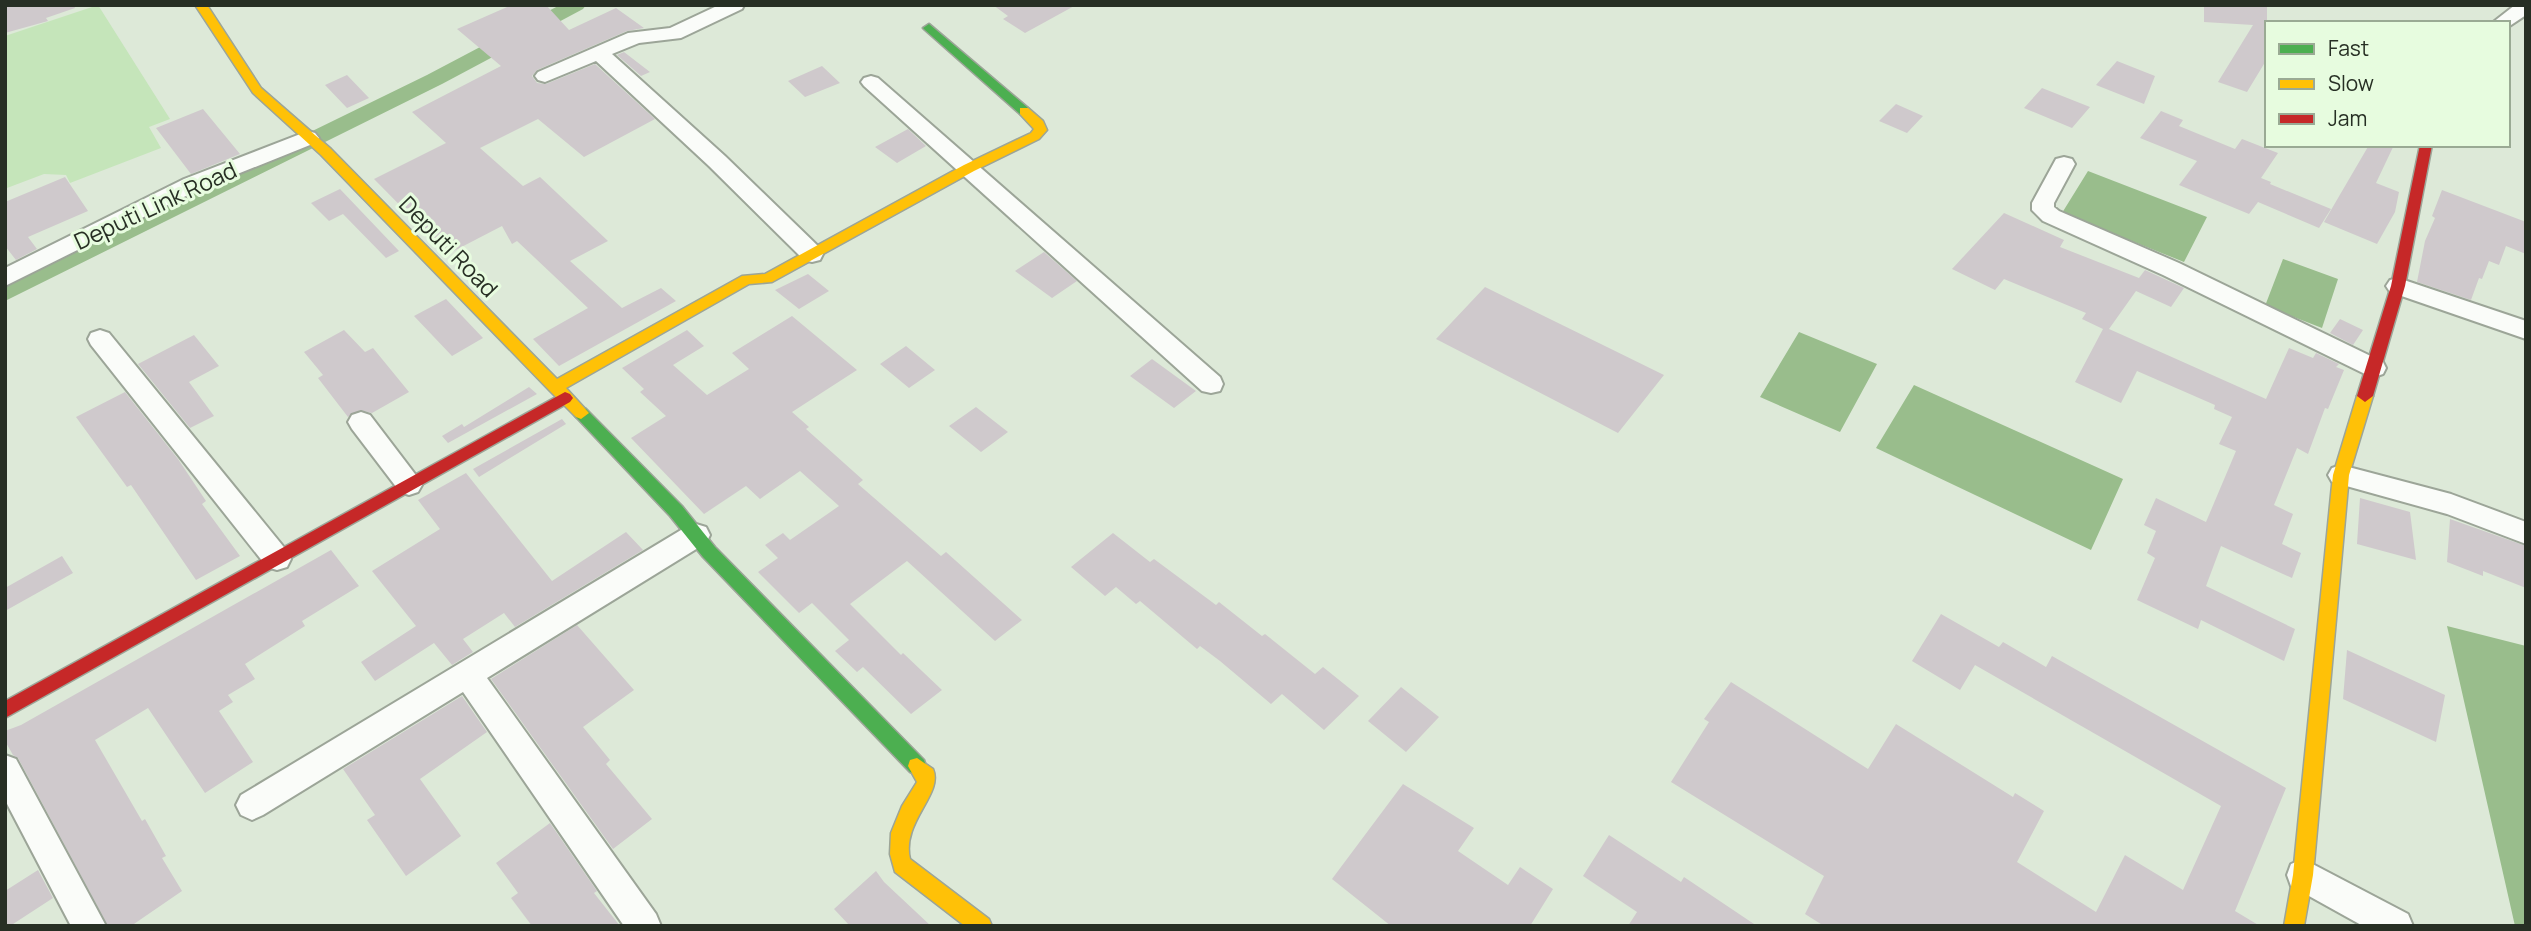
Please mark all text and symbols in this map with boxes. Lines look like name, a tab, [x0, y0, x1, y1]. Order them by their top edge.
legend	[2265, 21, 2510, 147]
text: Fast	[2328, 34, 2369, 62]
text: Slow	[2328, 69, 2374, 97]
text: Jam	[2328, 104, 2367, 132]
street label: Deputi Link Road	[68, 153, 242, 257]
street label: Deputi Road	[393, 188, 505, 304]

